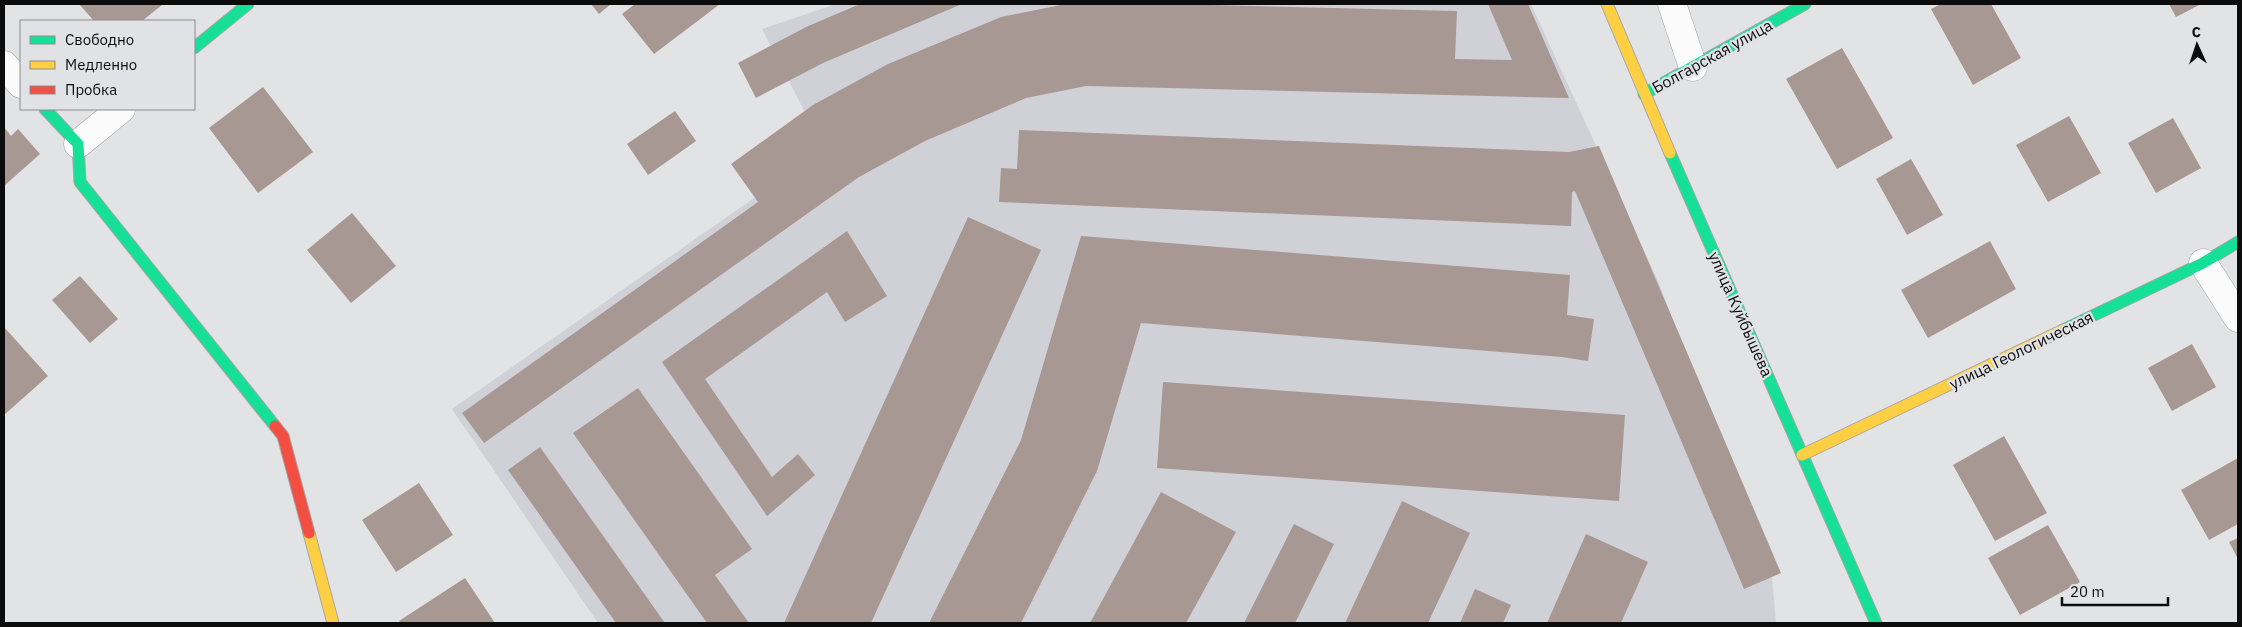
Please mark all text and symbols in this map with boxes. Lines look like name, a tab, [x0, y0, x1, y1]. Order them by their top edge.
street label: Болгарская улица	[1648, 14, 1776, 97]
legend	[20, 20, 195, 110]
north arrow	[2172, 20, 2222, 70]
text: С	[2191, 23, 2201, 41]
text: Свободно	[65, 30, 134, 49]
text: Медленно	[65, 55, 137, 74]
text: Пробка	[65, 80, 117, 99]
street label: улица Куйбышева	[1704, 248, 1778, 380]
street label: улица Геологическая	[1946, 306, 2096, 394]
scale bar	[2062, 574, 2168, 606]
text: 20 m	[2070, 582, 2105, 601]

